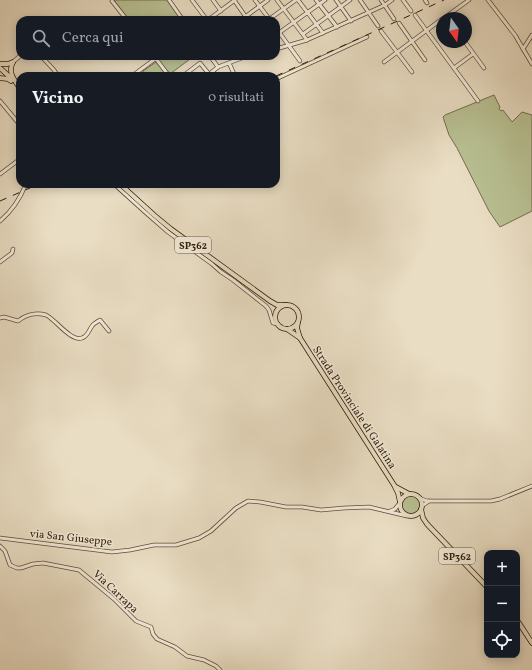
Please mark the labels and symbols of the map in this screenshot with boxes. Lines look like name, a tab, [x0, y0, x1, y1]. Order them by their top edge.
north arrow	[436, 12, 472, 48]
road number: SP362	[175, 237, 211, 253]
street label: Strada Provinciale di Galatina	[308, 343, 399, 473]
street label: via San Giuseppe	[29, 527, 113, 550]
road number: SP362	[439, 548, 475, 564]
street label: Via Carrapa	[89, 567, 141, 617]

